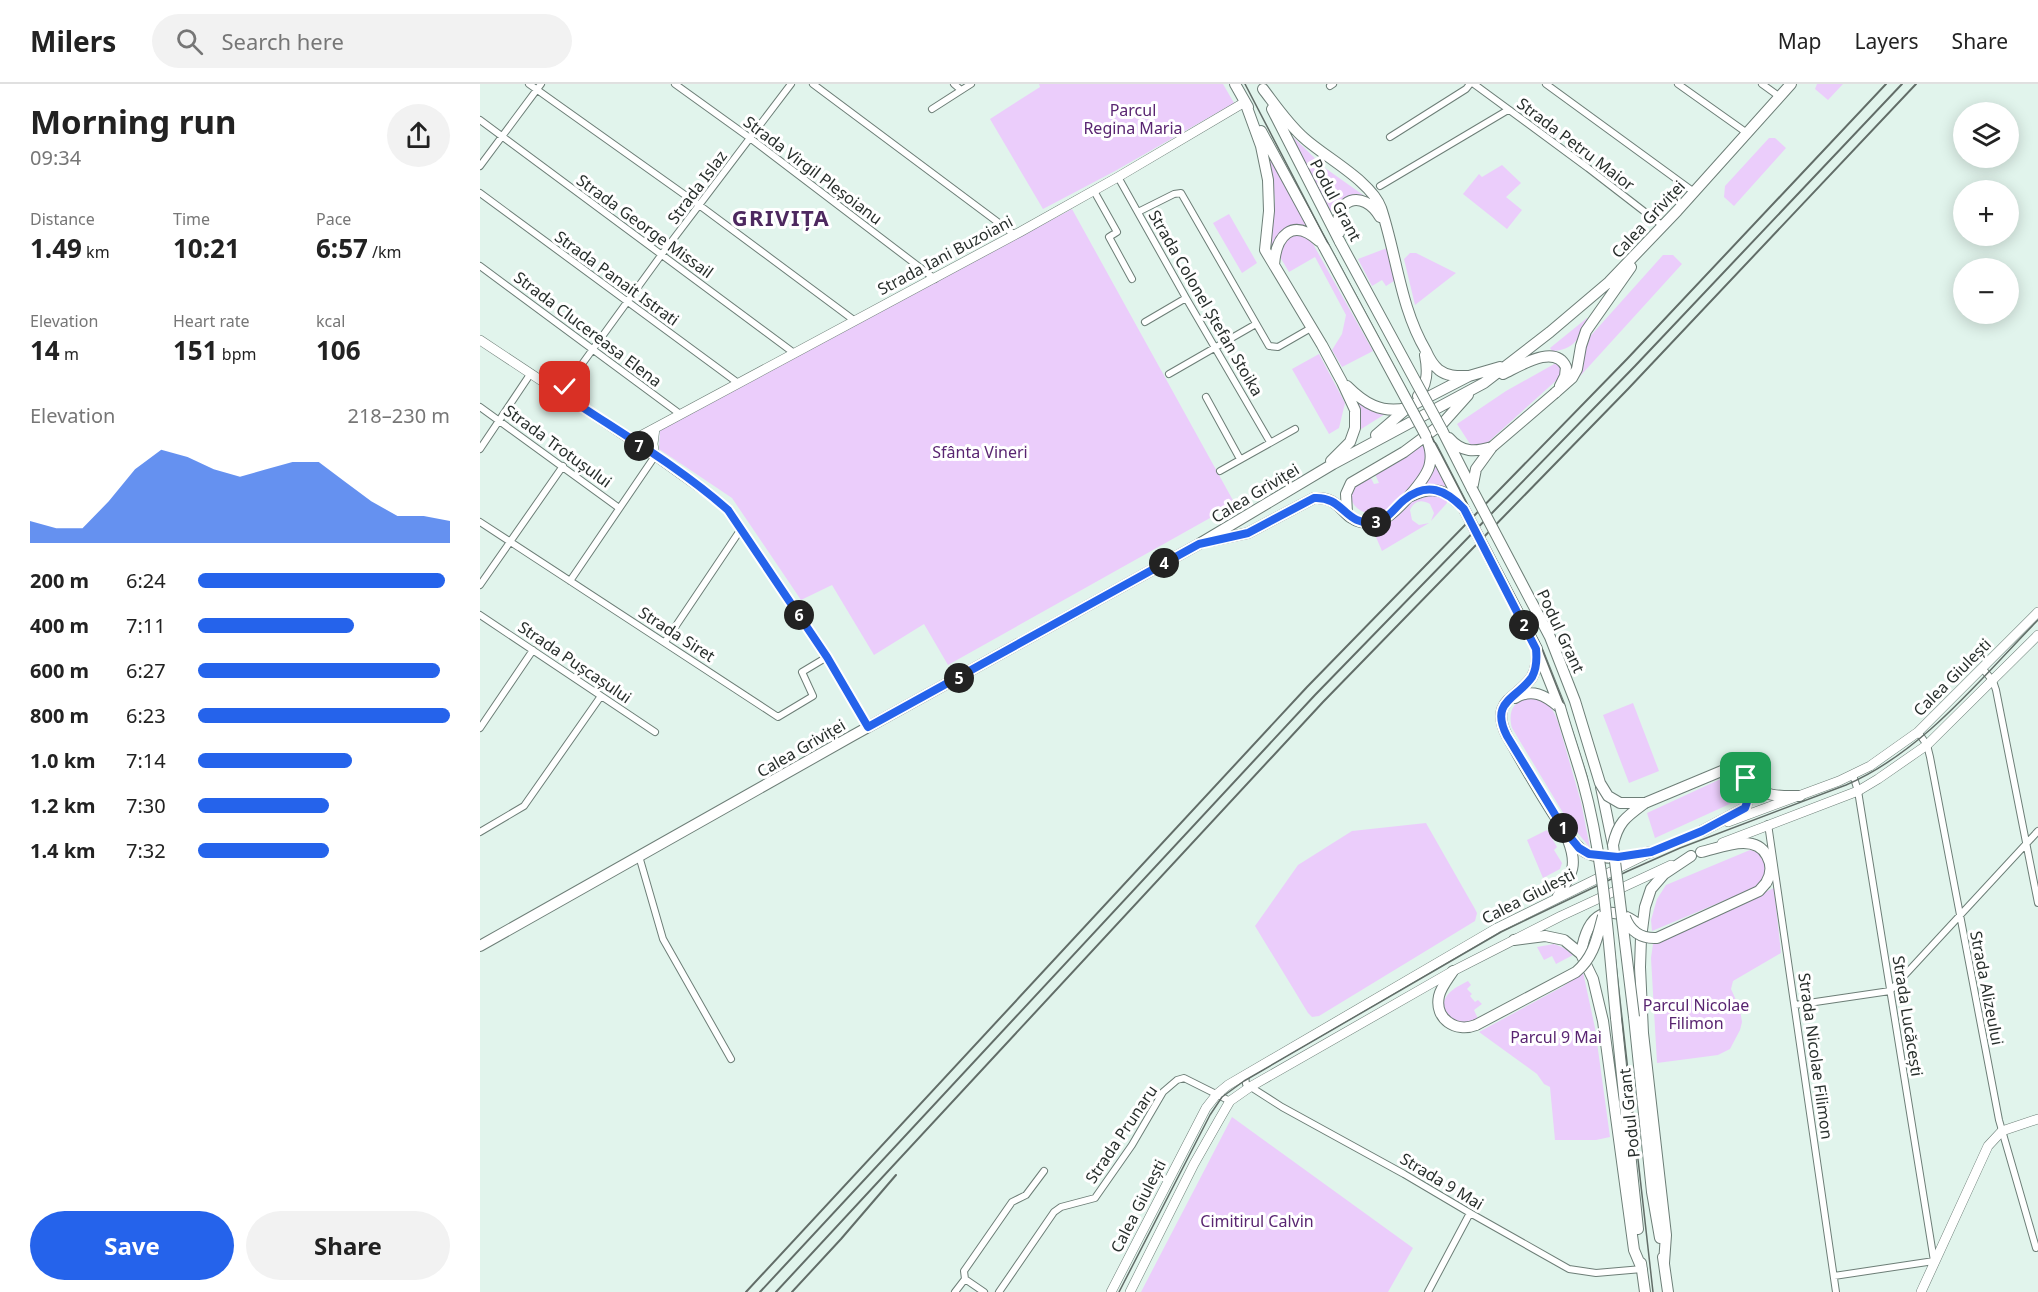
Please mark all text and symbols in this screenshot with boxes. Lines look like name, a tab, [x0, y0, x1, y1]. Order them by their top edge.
search box	[152, 14, 572, 68]
text: Milers	[30, 22, 116, 60]
icon: search	[173, 25, 206, 58]
text: Search here	[221, 26, 344, 56]
text: Map	[1778, 27, 1822, 55]
text: Layers	[1855, 27, 1919, 55]
text: Share	[1952, 27, 2008, 55]
street label: Strada Petru Maior	[1513, 93, 1640, 196]
text: Morning run	[30, 99, 236, 144]
park label: Parcul Regina Maria	[1083, 99, 1183, 139]
map controls	[1953, 102, 2019, 324]
button: layers	[1953, 102, 2019, 168]
button: share	[387, 104, 450, 167]
street label: Strada Virgil Pleșoianu	[739, 111, 887, 229]
text: 09:34	[30, 144, 81, 171]
street label: Strada Islaz	[662, 146, 732, 228]
street label: Podul Grant	[1305, 155, 1367, 245]
street label: Strada George Missail	[572, 169, 718, 283]
street label: Calea Griviței	[1606, 175, 1690, 263]
button: +	[1953, 180, 2019, 246]
district label: GRIVIȚA	[732, 202, 830, 232]
street label: Strada Colonel Ștefan Stoika	[1144, 206, 1268, 400]
text: Distance	[30, 208, 95, 230]
text: Time	[173, 208, 210, 230]
text: Pace	[316, 208, 351, 230]
street label: Strada Iani Buzoiani	[874, 210, 1016, 300]
street label: Strada Panait Istrati	[550, 225, 684, 331]
text: 1.49	[30, 230, 82, 266]
text: 10:21	[173, 230, 240, 266]
text: 6:57	[316, 230, 368, 266]
text: km	[82, 241, 110, 263]
text: /km	[368, 241, 402, 263]
button: −	[1953, 258, 2019, 324]
street label: Strada Clucereasa Elena	[510, 266, 666, 392]
text: Elevation	[30, 310, 98, 332]
text: Heart rate	[173, 310, 249, 332]
text: kcal	[316, 310, 345, 332]
text: 14	[30, 332, 60, 368]
text: 151	[173, 332, 218, 368]
text: 106	[316, 332, 361, 368]
text: m	[60, 343, 79, 365]
text: bpm	[218, 343, 256, 365]
pin	[539, 361, 590, 412]
icon: check	[548, 370, 581, 403]
street label: Strada Trotușului	[500, 399, 616, 493]
text: Elevation	[30, 402, 115, 429]
text: 218–230 m	[347, 402, 450, 429]
pin: 7	[624, 431, 654, 461]
text: 7	[634, 435, 644, 457]
park label: Sfânta Vineri	[932, 441, 1028, 463]
street label: Calea Griviței	[1207, 458, 1303, 528]
pin: 3	[1361, 507, 1391, 537]
text: 3	[1371, 511, 1381, 533]
pin: 4	[1149, 548, 1179, 578]
text: 4	[1159, 552, 1169, 574]
text: 200 m	[30, 567, 89, 594]
text: 6:24	[126, 567, 166, 594]
street label: Podul Grant	[1532, 586, 1590, 677]
pin: 6	[784, 600, 814, 630]
street label: Strada Siret	[635, 601, 720, 667]
text: 6	[794, 604, 804, 626]
pin: 2	[1509, 610, 1539, 640]
text: 400 m	[30, 612, 89, 639]
text: 7:11	[126, 612, 166, 639]
text: 2	[1519, 614, 1529, 636]
street label: Strada Pușcașului	[514, 616, 636, 708]
street label: Calea Giulești	[1908, 633, 1996, 721]
text: 600 m	[30, 657, 89, 684]
text: 6:27	[126, 657, 166, 684]
pin: 5	[944, 663, 974, 693]
text: 5	[954, 667, 964, 689]
text: 800 m	[30, 702, 89, 729]
text: 6:23	[126, 702, 166, 729]
street label: Calea Griviței	[753, 714, 849, 782]
text: 1.0 km	[30, 747, 96, 774]
text: 7:14	[126, 747, 166, 774]
pin	[1720, 752, 1771, 803]
icon: arrive	[1729, 761, 1762, 794]
text: 1.2 km	[30, 792, 96, 819]
text: 7:30	[126, 792, 166, 819]
pin: 1	[1548, 813, 1578, 843]
text: 1	[1558, 817, 1568, 839]
text: 1.4 km	[30, 837, 96, 864]
text: 7:32	[126, 837, 166, 864]
street label: Calea Giulești	[1478, 863, 1578, 929]
street label: Strada Alizeului	[1965, 929, 2009, 1047]
street label: Strada Lucăcești	[1888, 954, 1928, 1078]
street label: Strada Nicolae Filimon	[1793, 971, 1839, 1141]
park label: Parcul Nicolae Filimon	[1643, 994, 1749, 1034]
park label: Parcul 9 Mai	[1510, 1026, 1602, 1048]
street label: Podul Grant	[1613, 1067, 1645, 1159]
street label: Strada Prunaru	[1080, 1080, 1162, 1188]
street label: Strada 9 Mai	[1396, 1147, 1488, 1215]
street label: Calea Giulești	[1105, 1156, 1171, 1256]
park label: Cimitirul Calvin	[1200, 1210, 1314, 1232]
button: Save	[30, 1211, 234, 1280]
button: Share	[246, 1211, 450, 1280]

